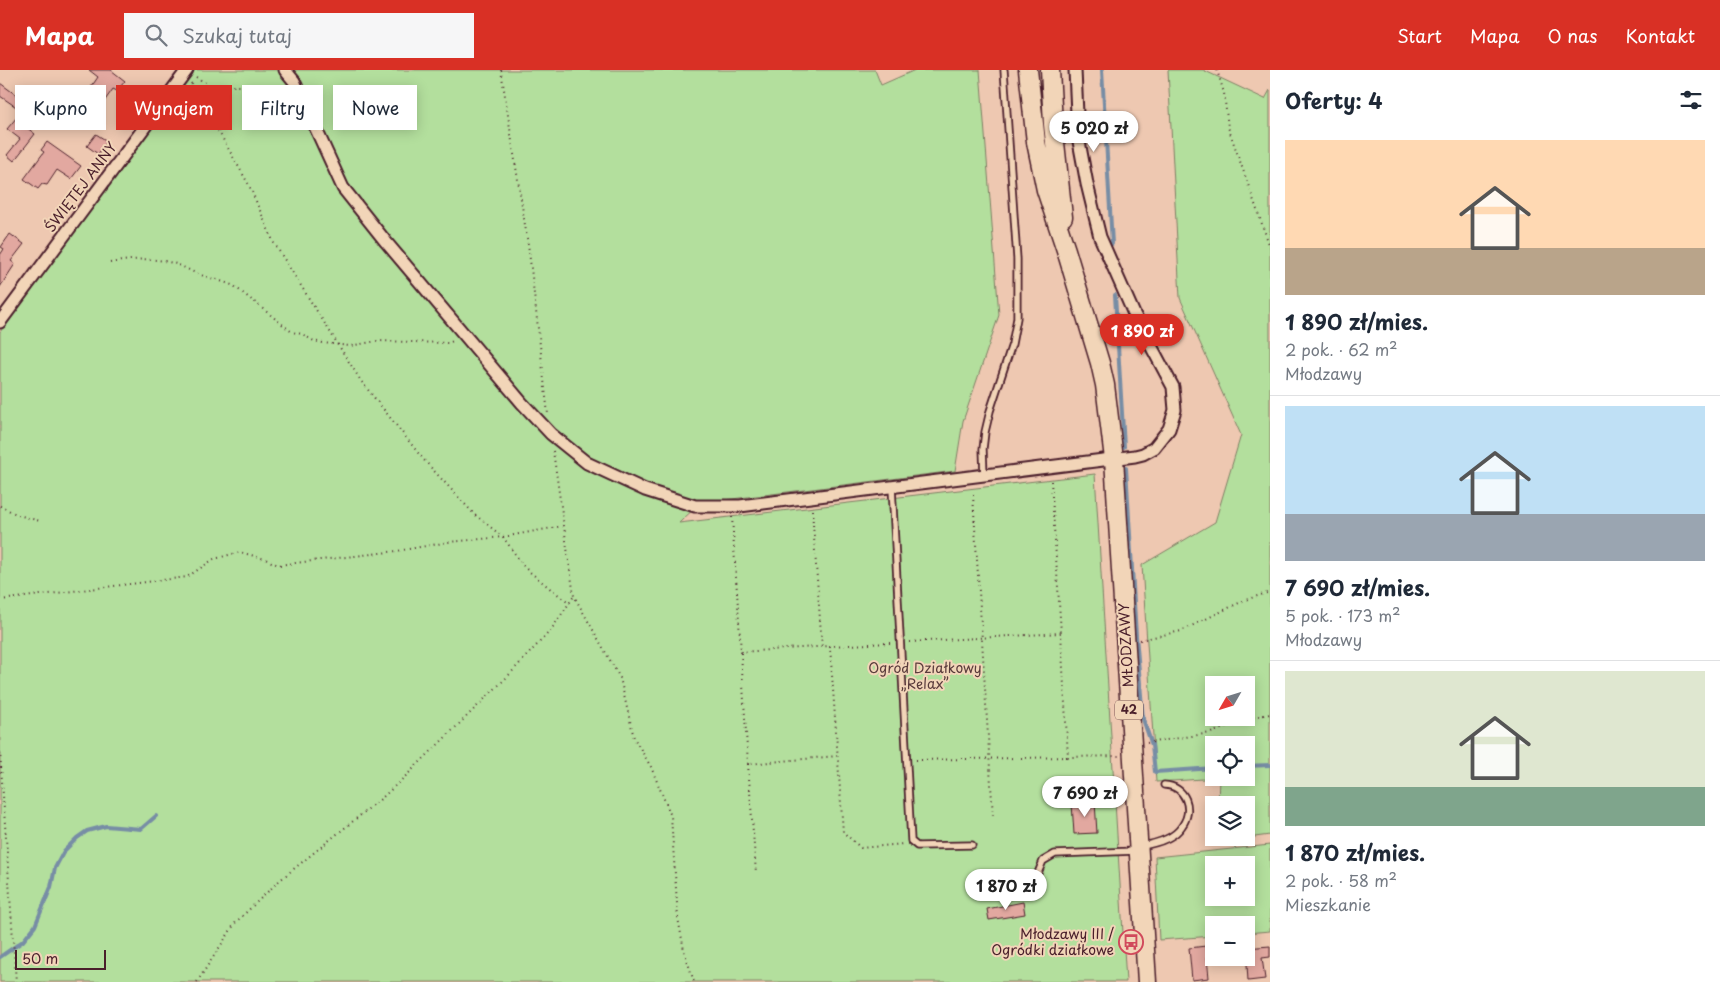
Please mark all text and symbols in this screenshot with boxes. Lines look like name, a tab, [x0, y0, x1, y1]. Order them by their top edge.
search box	[124, 13, 474, 58]
text: Mapa	[25, 17, 94, 53]
icon: search	[142, 21, 170, 49]
text: Szukaj tutaj	[182, 21, 292, 49]
text: Start	[1397, 22, 1442, 49]
text: Mapa	[1470, 22, 1519, 49]
text: O nas	[1547, 22, 1597, 49]
text: Kontakt	[1625, 22, 1695, 49]
text: Oferty: 4	[1285, 84, 1383, 116]
chip: Kupno	[15, 85, 106, 130]
chip: Wynajem	[116, 85, 232, 130]
chip: Filtry	[242, 85, 323, 130]
chip: Nowe	[333, 85, 417, 130]
icon: filters	[1677, 86, 1705, 114]
pin: 5 020 zł	[1042, 111, 1146, 153]
text: 5 020 zł	[1060, 115, 1128, 139]
street label: ŚWIĘTEJ ANNY	[40, 137, 122, 236]
icon: home	[1450, 173, 1540, 263]
text: 1 890 zł/mies.	[1285, 305, 1428, 337]
pin: 1 890 zł	[1090, 314, 1194, 356]
text: 1 890 zł	[1111, 318, 1173, 342]
text: 2 pok. · 62 m²	[1285, 337, 1397, 361]
text: Młodzawy	[1285, 361, 1362, 385]
icon: home	[1450, 438, 1540, 528]
text: 7 690 zł/mies.	[1285, 571, 1430, 603]
street label: MŁODZAWY	[1113, 602, 1138, 688]
text: 5 pok. · 173 m²	[1285, 603, 1401, 627]
text: Młodzawy	[1285, 627, 1362, 651]
park label: Ogród Działkowy „Relax”	[868, 657, 982, 694]
north arrow	[1205, 676, 1255, 726]
map controls	[1205, 676, 1255, 966]
road number: 42	[1115, 700, 1143, 720]
icon: home	[1450, 703, 1540, 793]
button: locate	[1205, 736, 1255, 786]
pin: 7 690 zł	[1033, 776, 1137, 818]
text: 7 690 zł	[1053, 780, 1117, 804]
button: layers	[1205, 796, 1255, 846]
text: 1 870 zł/mies.	[1285, 836, 1425, 868]
button: +	[1205, 856, 1255, 906]
pin: 1 870 zł	[954, 868, 1058, 911]
text: 2 pok. · 58 m²	[1285, 868, 1397, 892]
text: 1 870 zł	[976, 873, 1036, 897]
text: Mieszkanie	[1285, 892, 1371, 916]
button: −	[1205, 916, 1255, 966]
place label: Młodzawy III / Ogródki działkowe	[991, 923, 1114, 960]
bus stop icon: Młodzawy III / Ogródki działkowe	[1118, 929, 1144, 955]
scale bar	[15, 947, 106, 970]
text: 50 m	[22, 948, 58, 969]

